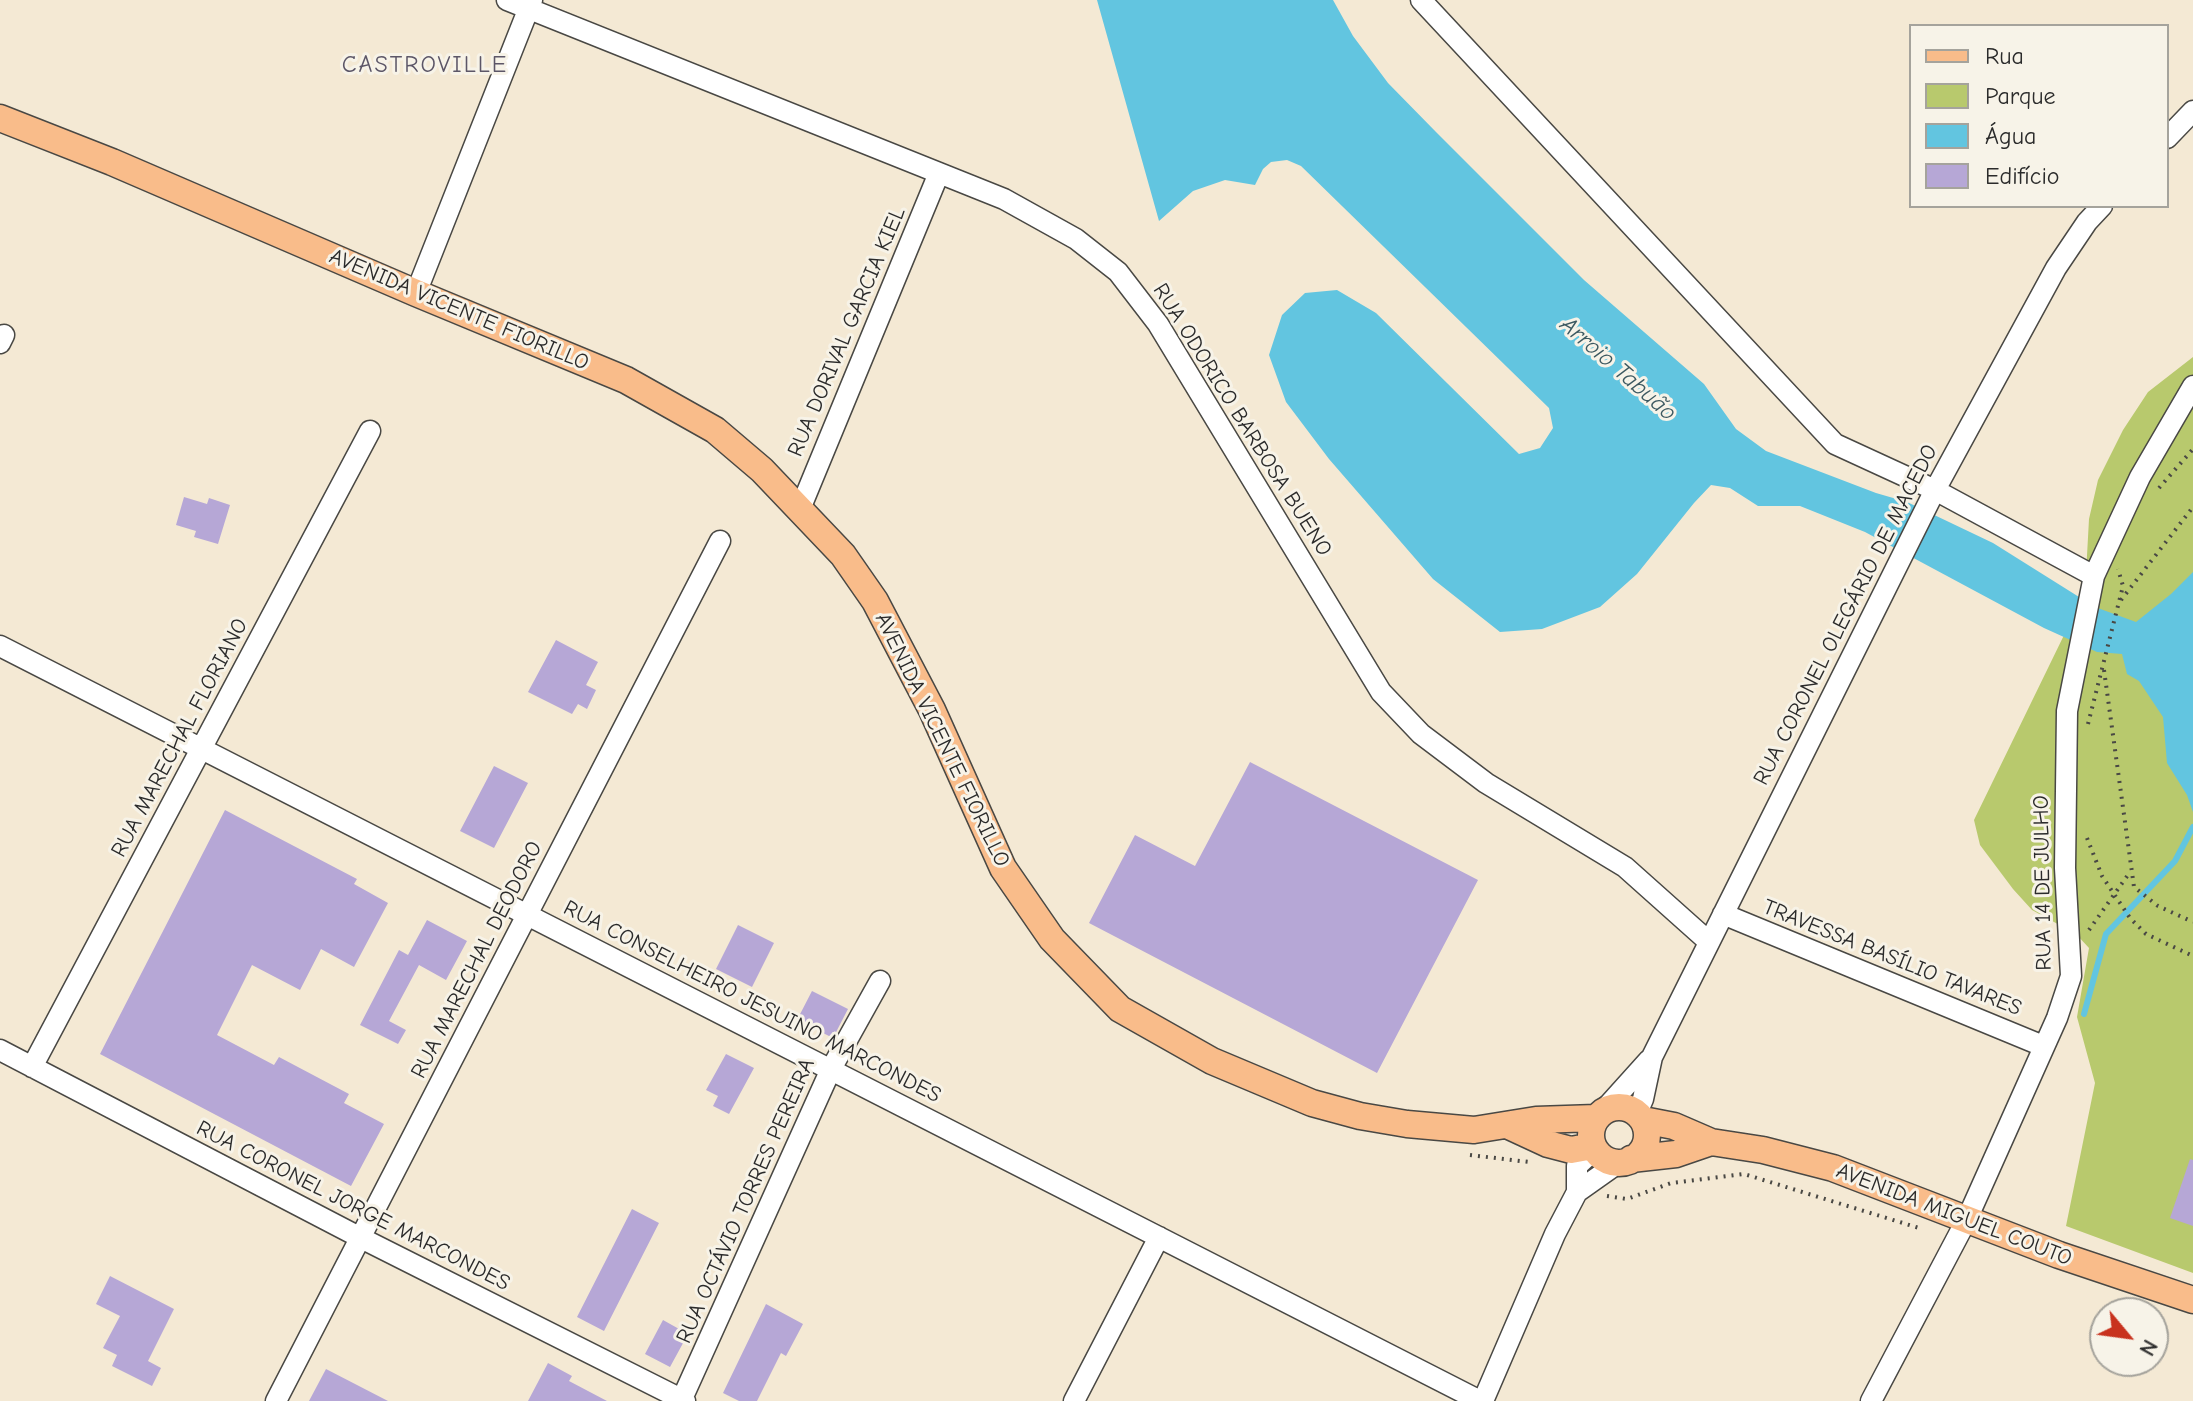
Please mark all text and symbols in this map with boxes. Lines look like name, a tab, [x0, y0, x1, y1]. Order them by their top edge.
legend	[1909, 24, 2169, 208]
text: Rua	[1985, 42, 2024, 70]
district label: CASTROVILLE	[342, 51, 508, 79]
text: Parque	[1985, 82, 2056, 110]
text: Água	[1985, 122, 2036, 150]
text: Edifício	[1985, 162, 2060, 190]
street label: RUA DORIVAL GARCIA KIEL	[782, 203, 912, 461]
street label: AVENIDA VICENTE FIORILLO	[325, 243, 593, 377]
street label: RUA ODORICO BARBOSA BUENO	[1147, 279, 1337, 561]
water label: Arroio Tabuão	[1554, 311, 1682, 427]
street label: RUA CORONEL OLEGÁRIO DE MACEDO	[1748, 440, 1944, 790]
street label: AVENIDA VICENTE FIORILLO	[869, 609, 1015, 871]
street label: RUA MARECHAL FLORIANO	[106, 614, 254, 862]
street label: RUA 14 DE JULHO	[2028, 795, 2058, 971]
street label: RUA MARECHAL DEODORO	[406, 837, 548, 1083]
street label: TRAVESSA BASÍLIO TAVARES	[1759, 894, 2025, 1022]
street label: RUA CONSELHEIRO JESUINO MARCONDES	[559, 895, 945, 1109]
street label: RUA OCTÁVIO TORRES PEREIRA	[671, 1054, 821, 1348]
street label: RUA CORONEL JORGE MARCONDES	[192, 1115, 514, 1297]
street label: AVENIDA MIGUEL COUTO	[1832, 1158, 2076, 1272]
north arrow	[2089, 1297, 2169, 1377]
text: N	[2133, 1335, 2163, 1360]

